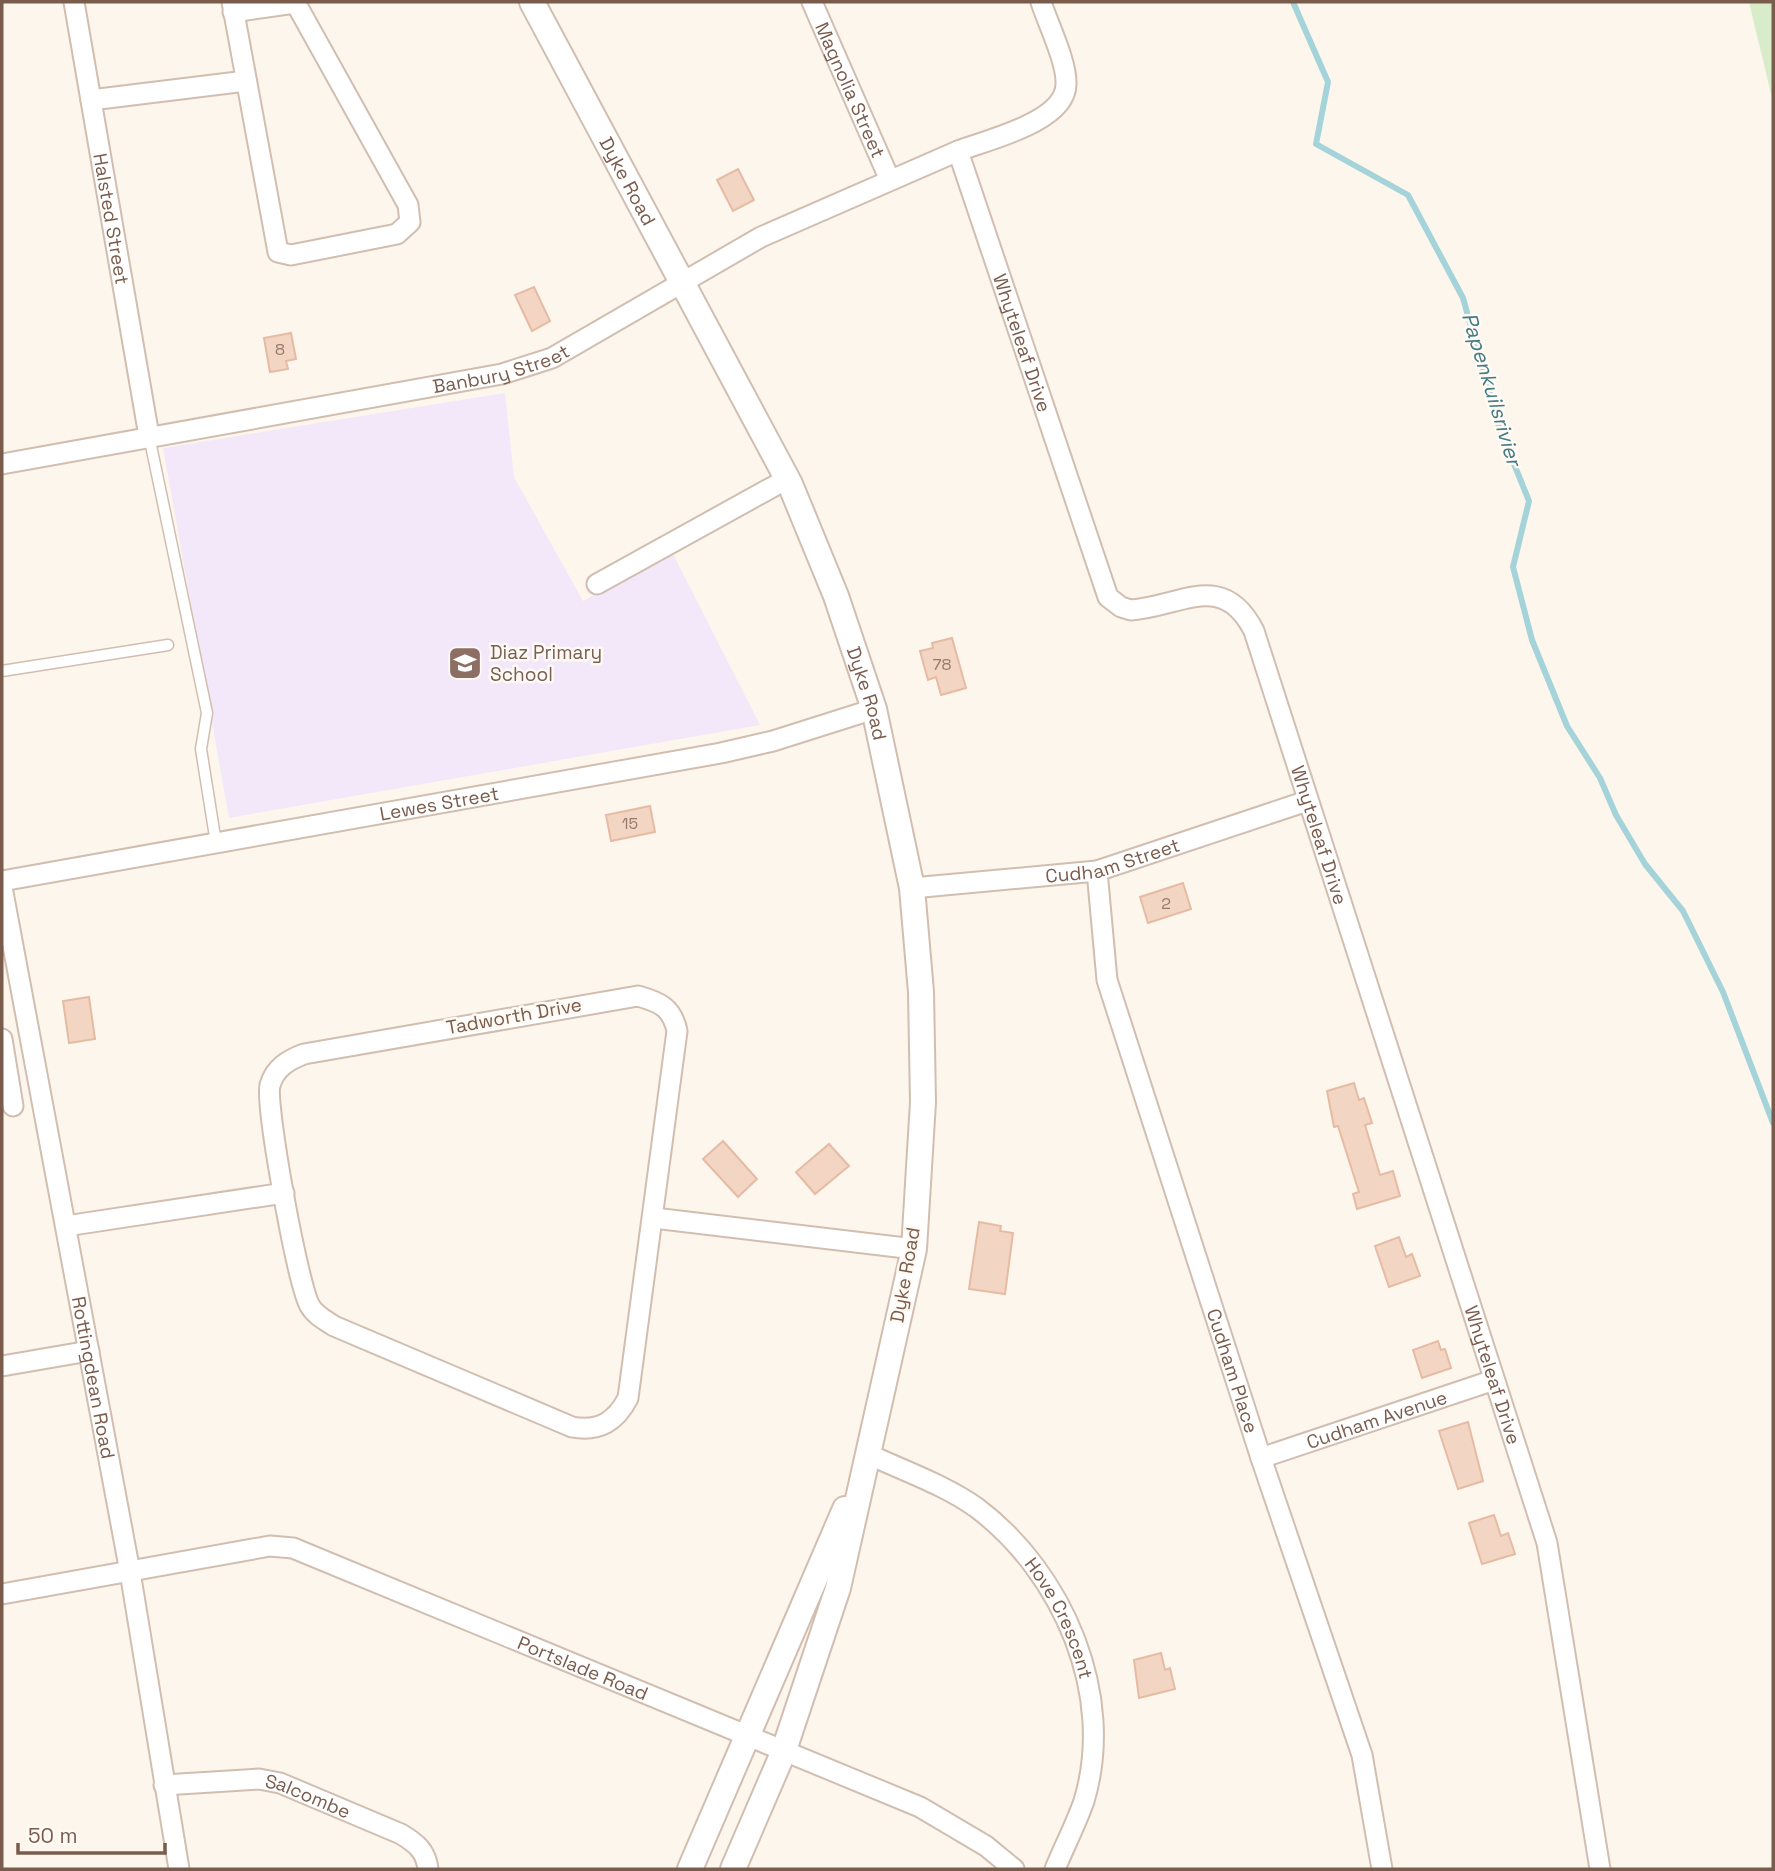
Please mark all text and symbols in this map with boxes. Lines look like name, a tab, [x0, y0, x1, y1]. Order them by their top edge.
street label: Magnolia Street	[810, 18, 891, 162]
street label: Dyke Road	[594, 132, 662, 230]
street label: Halsted Street	[88, 151, 135, 286]
street label: Whyteleaf Drive	[988, 270, 1057, 415]
water label: Papenkuilsrivier	[1456, 309, 1529, 471]
street label: Banbury Street	[430, 338, 574, 399]
house number: 8	[275, 339, 285, 360]
place label: Diaz Primary School	[490, 640, 602, 687]
street label: Dyke Road	[841, 643, 893, 742]
school or university icon: Diaz Primary School	[446, 644, 484, 682]
house number: 78	[933, 654, 952, 675]
street label: Whyteleaf Drive	[1286, 762, 1354, 908]
street label: Lewes Street	[378, 780, 501, 826]
house number: 15	[622, 813, 638, 834]
street label: Cudham Street	[1044, 832, 1183, 888]
house number: 2	[1161, 893, 1171, 914]
street label: Tadworth Drive	[444, 992, 584, 1040]
street label: Dyke Road	[884, 1225, 926, 1325]
street label: Rottingdean Road	[66, 1294, 121, 1461]
street label: Whyteleaf Drive	[1459, 1302, 1527, 1447]
street label: Cudham Place	[1201, 1305, 1265, 1436]
street label: Cudham Avenue	[1303, 1384, 1450, 1454]
street label: Hove Crescent	[1019, 1552, 1099, 1681]
street label: Portslade Road	[514, 1630, 652, 1706]
street label: Salcombe	[263, 1768, 354, 1824]
scale bar	[18, 1812, 164, 1856]
text: 50 m	[28, 1822, 78, 1849]

